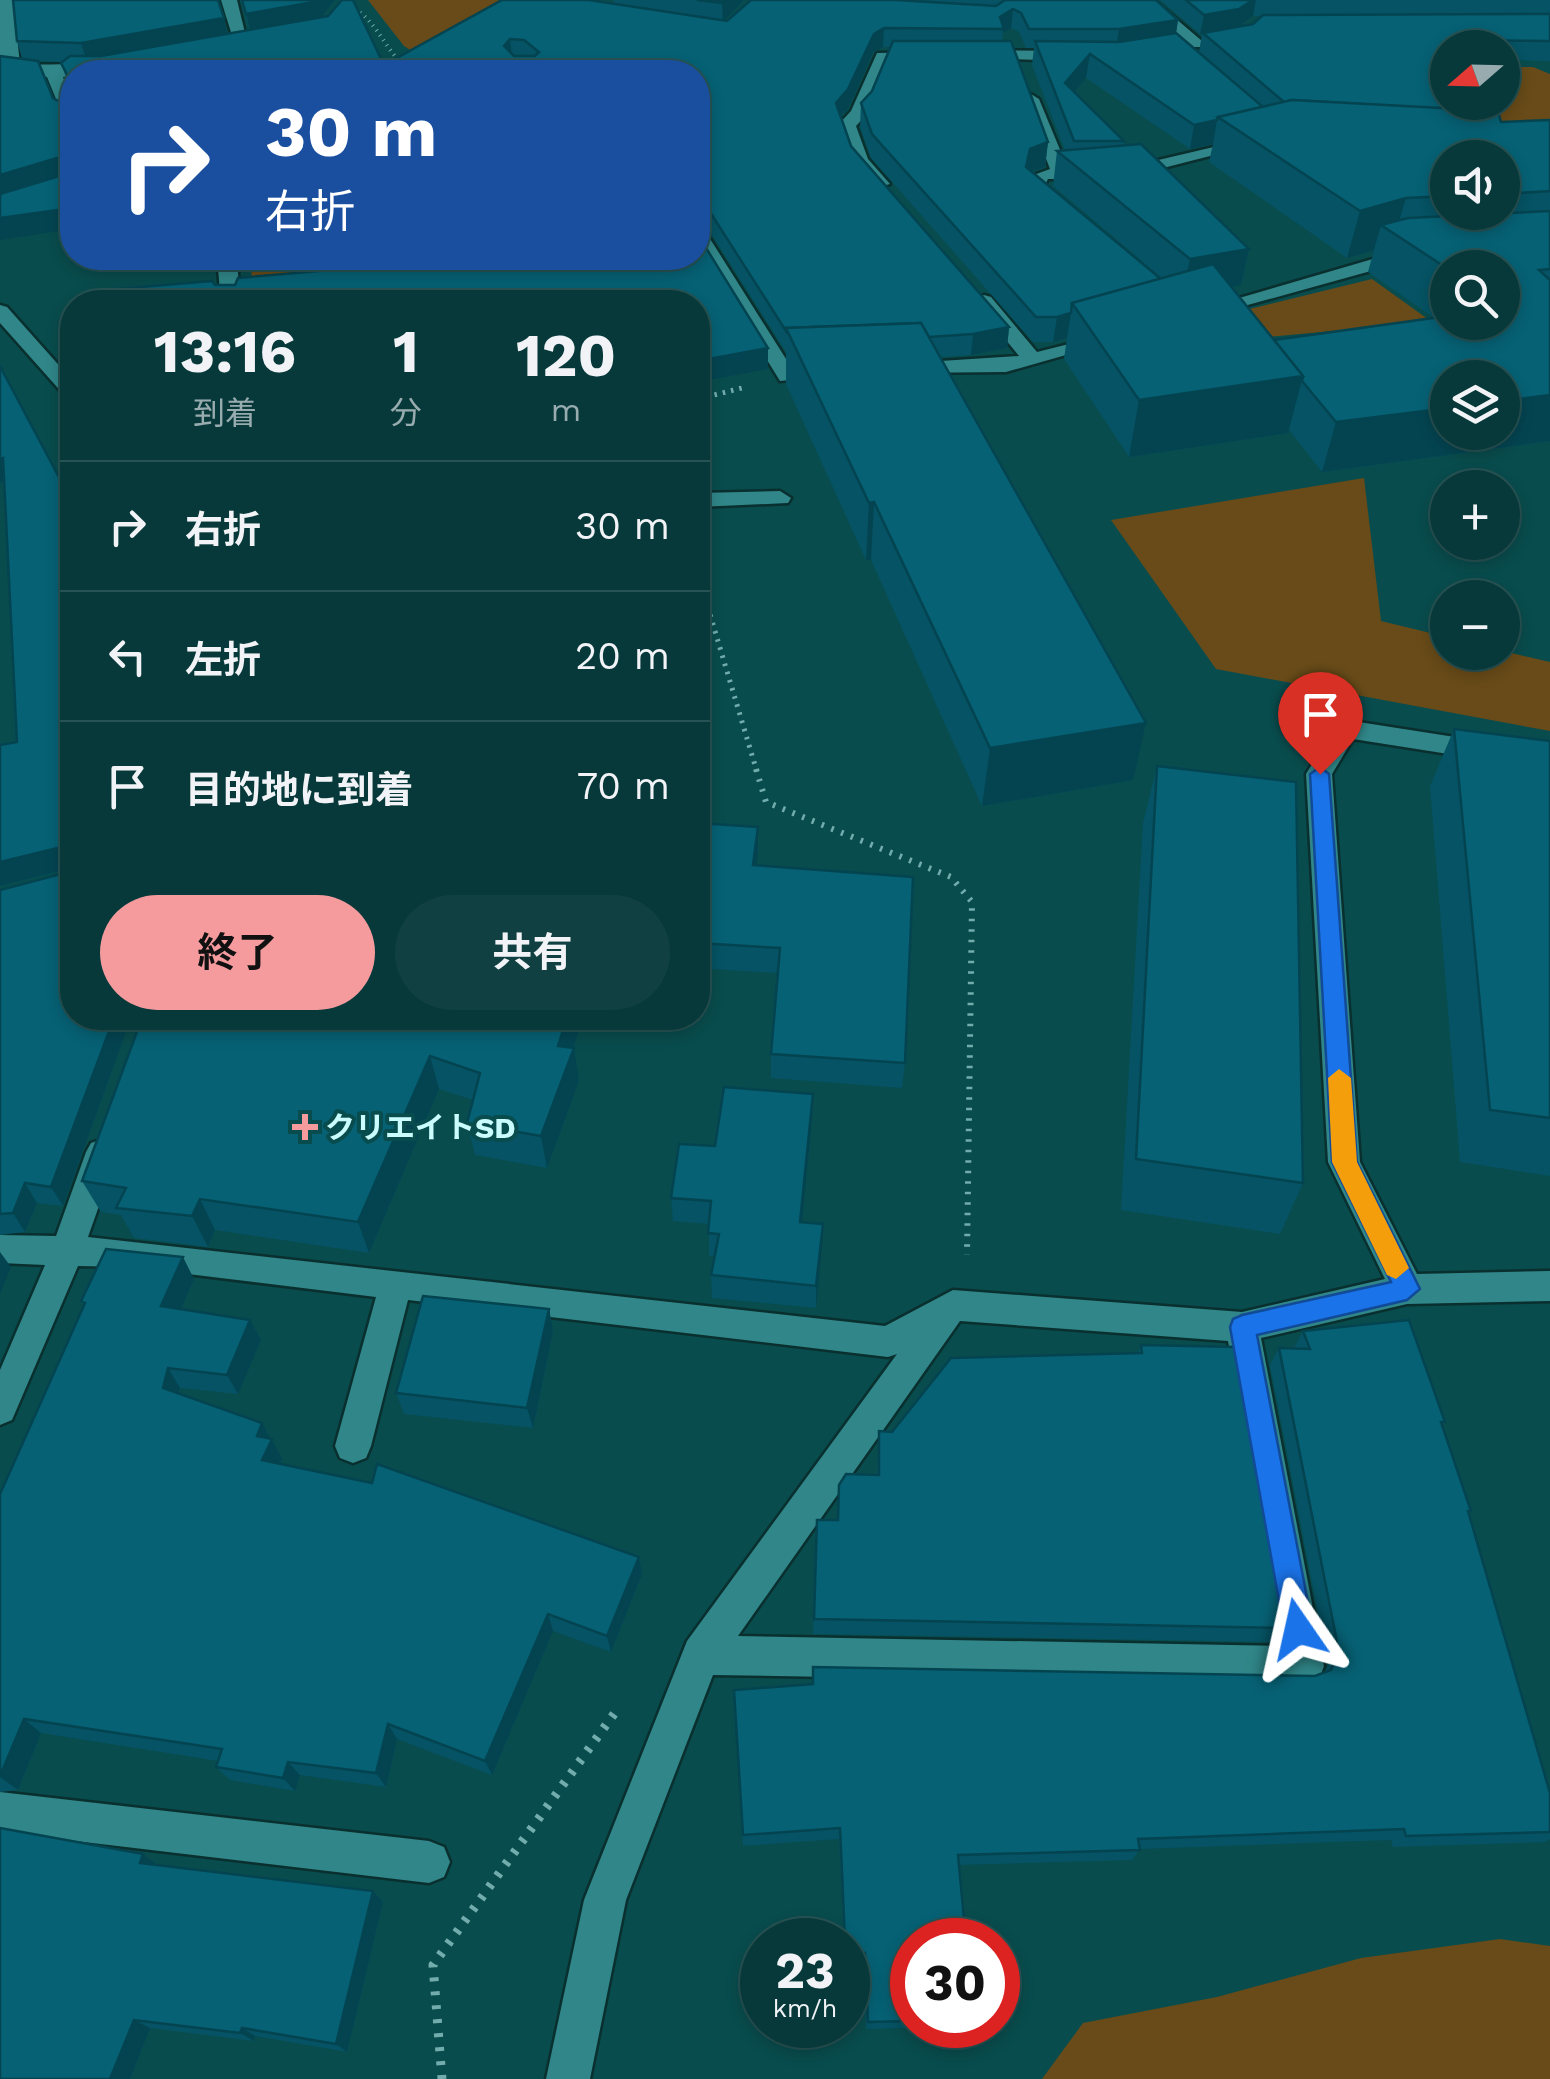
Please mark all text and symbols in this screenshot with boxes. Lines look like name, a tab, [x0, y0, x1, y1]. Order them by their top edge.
north arrow	[1430, 30, 1520, 120]
map controls	[1430, 30, 1520, 670]
text: 30 m	[265, 91, 437, 173]
icon: right	[100, 100, 230, 230]
button: sound	[1430, 140, 1520, 230]
text: 右折	[265, 185, 355, 238]
button: search	[1430, 250, 1520, 340]
text: 13:16	[154, 316, 296, 387]
text: 1	[393, 316, 419, 387]
text: 120	[516, 320, 616, 391]
button: layers	[1430, 360, 1520, 450]
text: m	[551, 391, 581, 429]
text: 到着	[193, 394, 257, 432]
text: 分	[390, 394, 422, 432]
button: +	[1430, 470, 1520, 560]
icon: right	[100, 499, 155, 554]
text: 30 m	[575, 504, 670, 548]
text: 右折	[185, 508, 261, 552]
button: −	[1430, 580, 1520, 670]
icon: left	[100, 629, 155, 684]
text: 20 m	[575, 634, 670, 678]
text: 左折	[185, 638, 261, 682]
pin	[1278, 672, 1363, 775]
icon: arrive	[1293, 687, 1348, 742]
icon: arrive	[100, 759, 155, 814]
text: 70 m	[577, 764, 670, 808]
text: 目的地に到着	[185, 768, 413, 812]
button: 終了	[100, 895, 375, 1010]
button: 共有	[395, 895, 670, 1010]
place label: クリエイトSD	[325, 1110, 516, 1145]
marker: クリエイトSD	[294, 1116, 316, 1138]
position arrow	[1246, 1577, 1350, 1681]
speed limit sign: 30	[890, 1918, 1020, 2048]
text: 23	[775, 1941, 835, 2000]
text: km/h	[773, 1994, 837, 2023]

